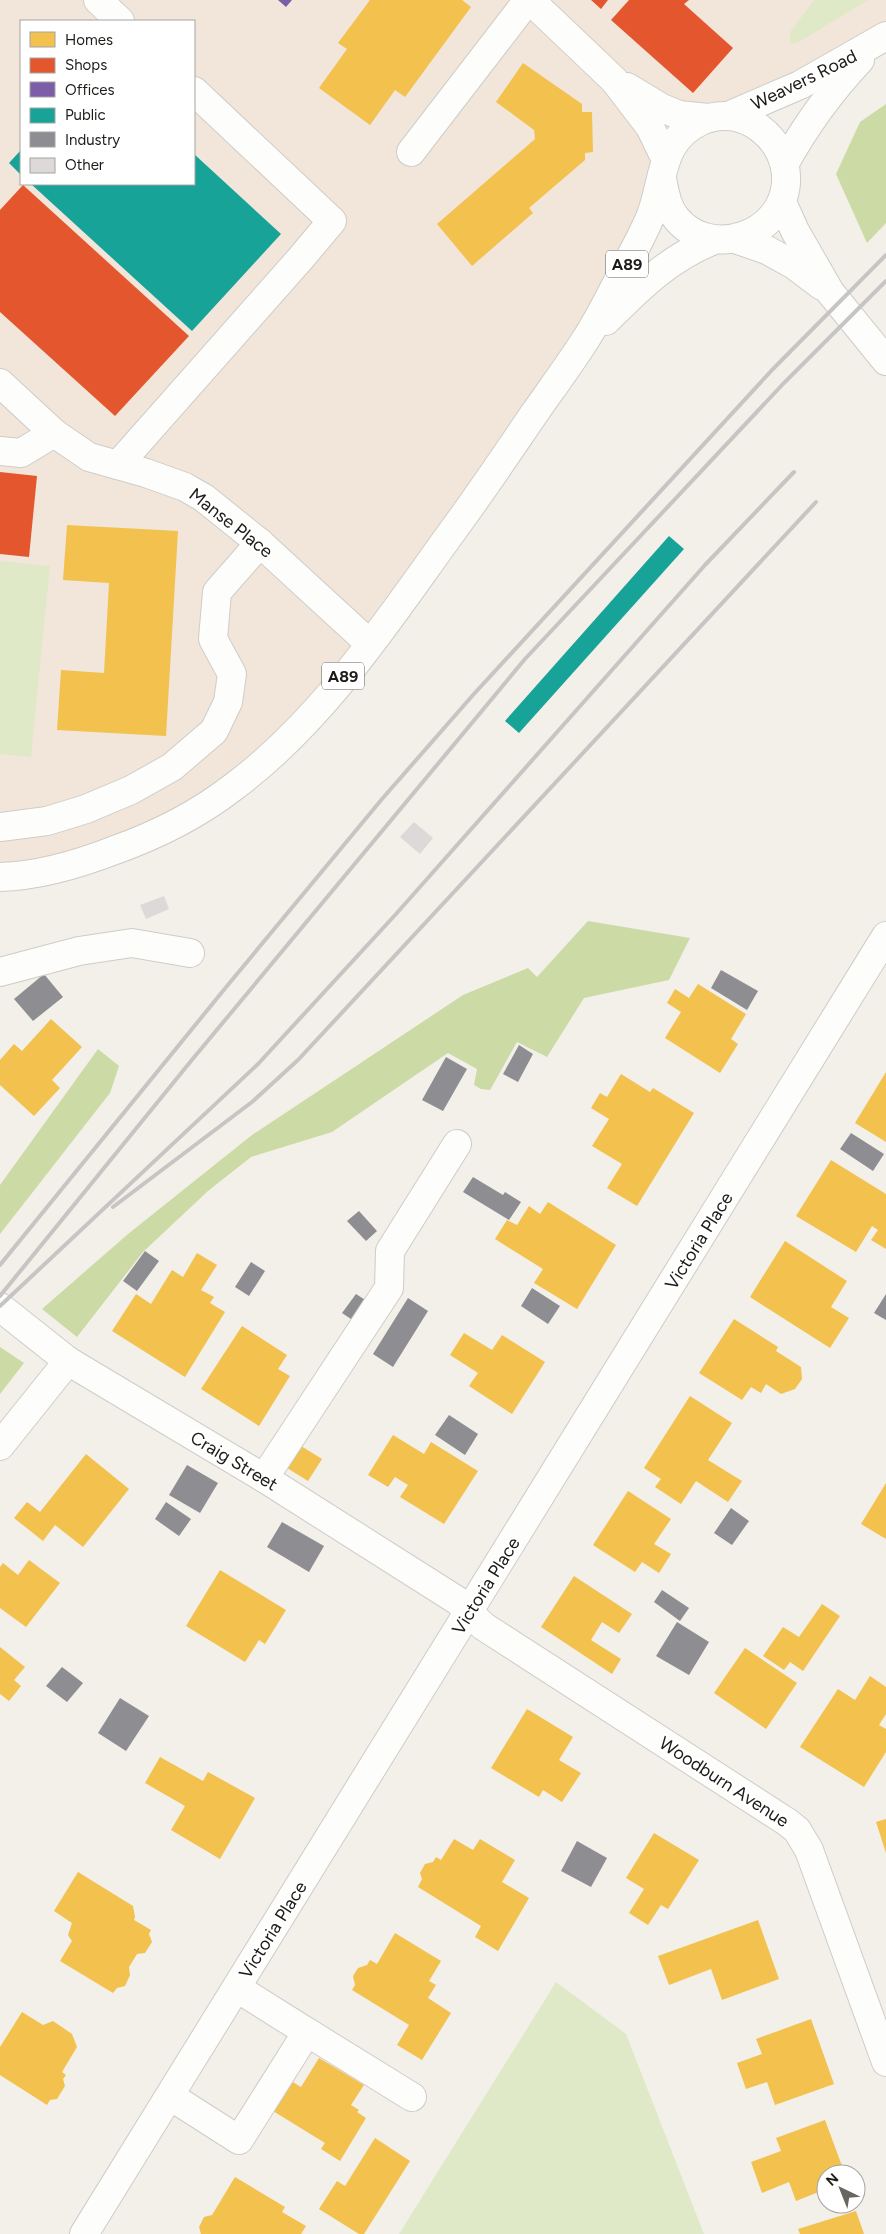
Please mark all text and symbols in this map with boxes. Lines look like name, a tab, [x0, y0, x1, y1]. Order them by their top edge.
legend	[20, 20, 195, 185]
text: Homes	[65, 31, 113, 49]
street label: Weavers Road	[748, 45, 860, 115]
text: Shops	[65, 56, 107, 74]
text: Offices	[65, 81, 115, 99]
text: Public	[65, 106, 106, 124]
text: Industry	[65, 131, 120, 149]
text: Other	[65, 156, 104, 174]
road number: A89	[606, 250, 648, 278]
street label: Manse Place	[185, 483, 277, 563]
road number: A89	[322, 662, 364, 689]
street label: Victoria Place	[660, 1188, 738, 1294]
street label: Craig Street	[186, 1426, 282, 1496]
street label: Victoria Place	[447, 1533, 525, 1639]
street label: Woodburn Avenue	[655, 1732, 793, 1832]
street label: Victoria Place	[234, 1877, 312, 1983]
north arrow	[816, 2164, 866, 2214]
text: N	[823, 2170, 842, 2190]

